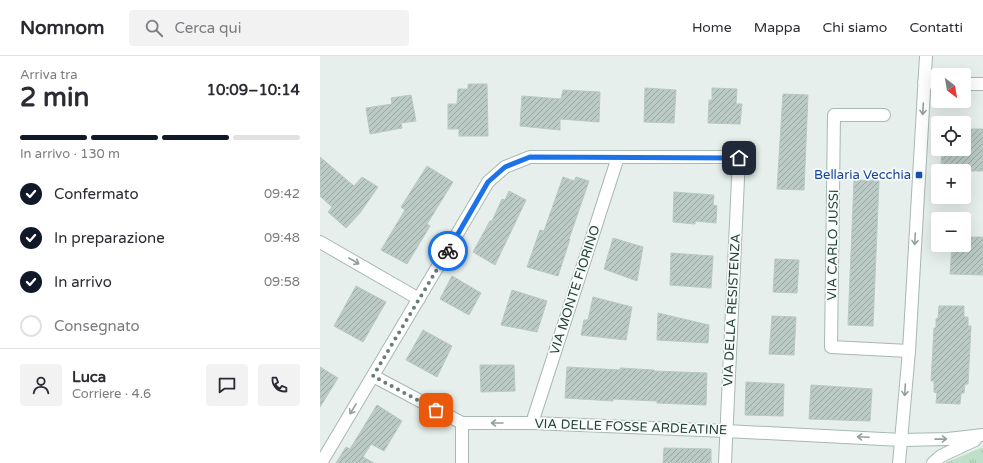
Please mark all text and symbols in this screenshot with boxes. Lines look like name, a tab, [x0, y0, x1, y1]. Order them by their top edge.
search box	[129, 10, 409, 46]
text: Nomnom	[20, 17, 105, 39]
icon: search	[143, 17, 165, 39]
text: Cerca qui	[175, 19, 241, 37]
text: Home	[692, 19, 732, 36]
text: Mappa	[754, 19, 801, 36]
text: Chi siamo	[823, 19, 887, 36]
text: Contatti	[909, 19, 963, 36]
text: Arriva tra	[20, 67, 78, 83]
north arrow	[931, 68, 971, 108]
map controls	[931, 68, 971, 252]
text: 10:09–10:14	[207, 81, 300, 99]
text: 2 min	[20, 82, 89, 113]
one-way arrow	[919, 102, 926, 115]
button: locate	[931, 116, 971, 156]
pin	[722, 141, 756, 175]
text: In arrivo · 130 m	[20, 146, 120, 162]
icon: home	[728, 147, 750, 169]
button: +	[931, 164, 971, 204]
place label: Bellaria Vecchia	[814, 167, 911, 183]
marker: Bellaria Vecchia	[914, 170, 924, 180]
icon: check	[20, 183, 42, 205]
text: Confermato	[54, 185, 139, 203]
text: 09:42	[264, 186, 300, 202]
street label: VIA CARLO JUSSI	[824, 189, 842, 301]
button: −	[931, 212, 971, 252]
street label: VIA MONTE FIORINO	[547, 223, 603, 357]
icon: check	[20, 227, 42, 249]
text: In preparazione	[54, 229, 165, 247]
text: 09:48	[264, 230, 300, 246]
courier	[428, 231, 468, 271]
one-way arrow	[912, 232, 919, 245]
street label: VIA DELLA RESISTENZA	[720, 233, 744, 387]
icon: bike	[437, 240, 459, 262]
one-way arrow	[348, 258, 360, 266]
icon: check	[20, 271, 42, 293]
text: In arrivo	[54, 273, 112, 291]
text: 09:58	[264, 274, 300, 290]
text: Consegnato	[54, 317, 140, 335]
button: person	[20, 364, 62, 406]
button: chat	[206, 364, 248, 406]
button: phone	[258, 364, 300, 406]
text: Luca	[72, 368, 106, 386]
one-way arrow	[902, 383, 909, 396]
text: Corriere · 4.6	[72, 386, 151, 402]
pin	[419, 393, 453, 427]
icon: bag	[425, 399, 447, 421]
one-way arrow	[348, 403, 356, 415]
street label: VIA DELLE FOSSE ARDEATINE	[534, 416, 728, 438]
one-way arrow	[491, 419, 504, 427]
one-way arrow	[857, 434, 870, 441]
one-way arrow	[934, 435, 947, 443]

